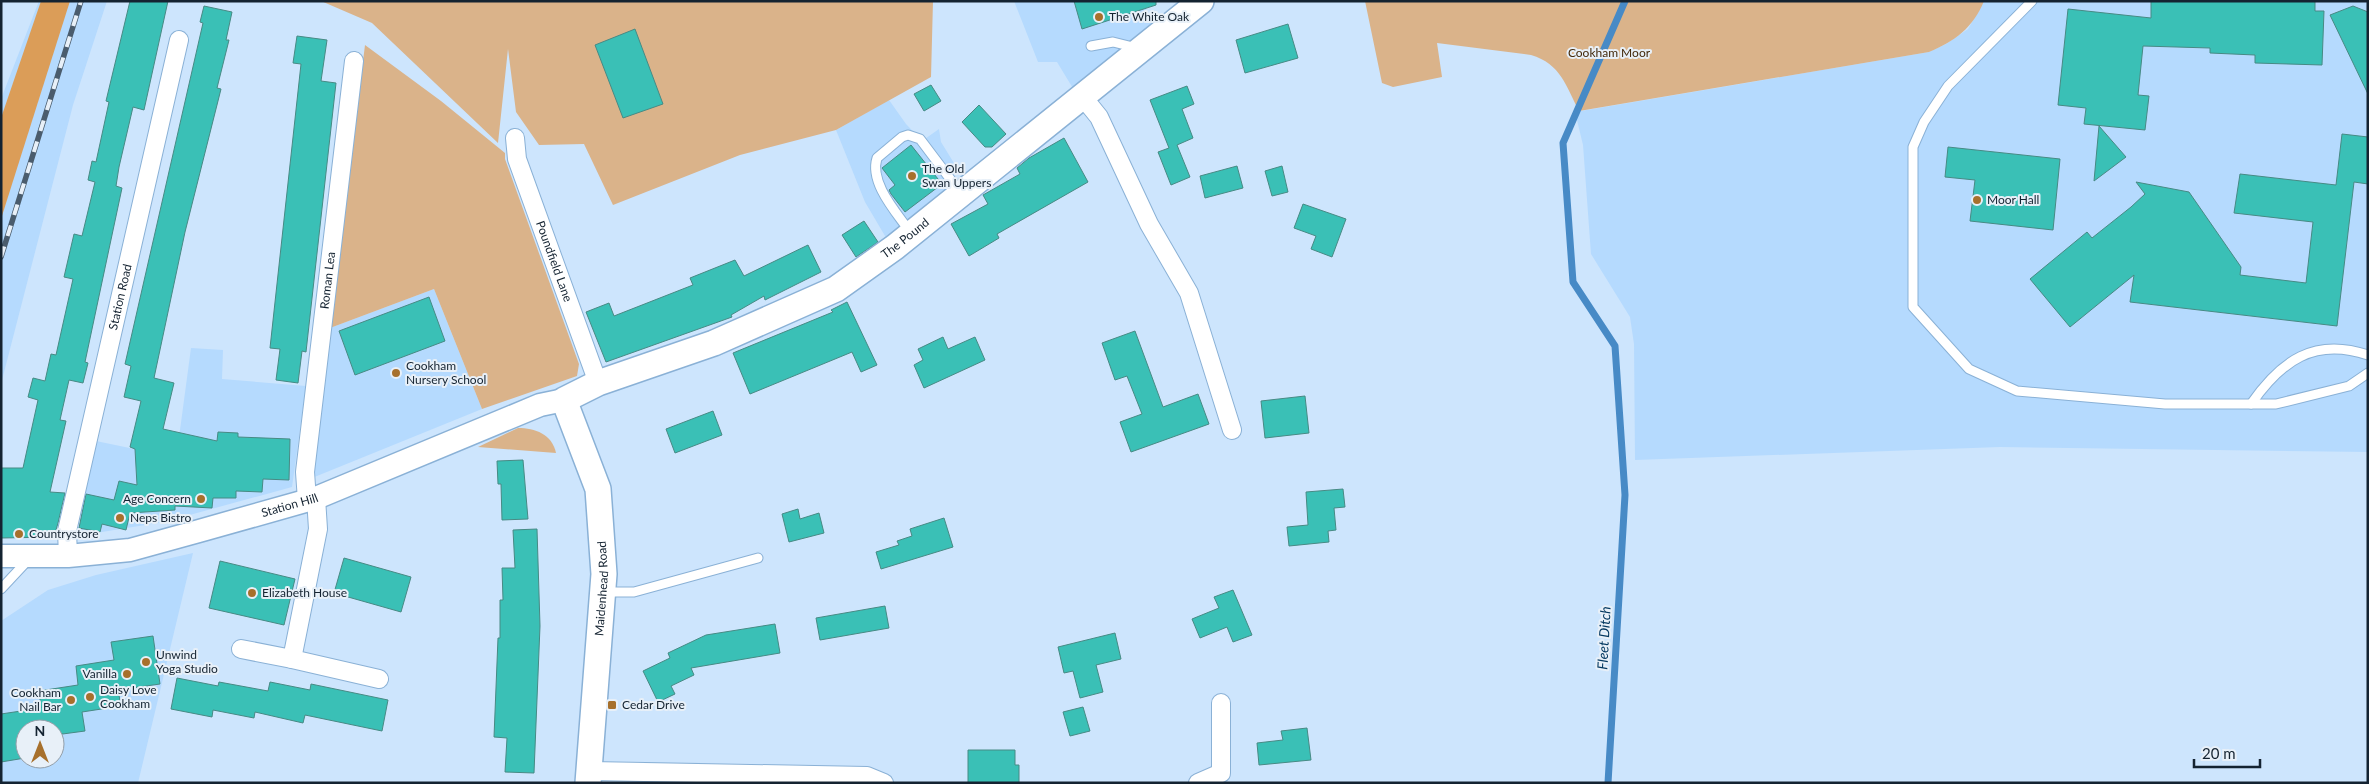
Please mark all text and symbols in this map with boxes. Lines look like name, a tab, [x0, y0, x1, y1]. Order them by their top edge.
place label: The White Oak	[1109, 9, 1190, 24]
marker: The White Oak	[1093, 11, 1105, 23]
park label: Cookham Moor	[1568, 45, 1651, 60]
place label: The Old Swan Uppers	[922, 161, 991, 190]
marker: The Old Swan Uppers	[906, 170, 918, 182]
place label: Moor Hall	[1987, 192, 2039, 207]
marker: Moor Hall	[1971, 194, 1983, 206]
street label: The Pound	[878, 215, 932, 261]
street label: Poundfield Lane	[533, 219, 576, 304]
street label: Roman Lea	[316, 251, 338, 310]
street label: Station Road	[105, 263, 135, 331]
place label: Cookham Nursery School	[406, 358, 486, 387]
marker: Cookham Nursery School	[390, 367, 402, 379]
street label: Station Hill	[259, 490, 320, 520]
place label: Age Concern	[123, 491, 191, 506]
marker: Age Concern	[195, 493, 207, 505]
place label: Neps Bistro	[130, 510, 191, 525]
marker: Neps Bistro	[114, 512, 126, 524]
place label: Countrystore	[29, 526, 98, 541]
marker: Countrystore	[13, 528, 25, 540]
street label: Maidenhead Road	[591, 541, 611, 637]
place label: Elizabeth House	[262, 585, 347, 600]
marker: Elizabeth House	[246, 587, 258, 599]
water label: Fleet Ditch	[1593, 606, 1614, 670]
place label: Unwind Yoga Studio	[156, 647, 218, 676]
marker: Unwind Yoga Studio	[140, 656, 152, 668]
place label: Vanilla	[83, 666, 117, 681]
marker: Vanilla	[121, 668, 133, 680]
place label: Daisy Love Cookham	[100, 682, 157, 711]
place label: Cookham Nail Bar	[11, 685, 62, 714]
marker: Daisy Love Cookham	[84, 691, 96, 703]
marker: Cookham Nail Bar	[65, 694, 77, 706]
place label: Cedar Drive	[622, 697, 685, 712]
marker: Cedar Drive	[606, 699, 618, 711]
north arrow	[15, 719, 65, 769]
text: N	[35, 722, 45, 739]
scale bar	[2194, 736, 2260, 768]
text: 20 m	[2202, 744, 2236, 762]

